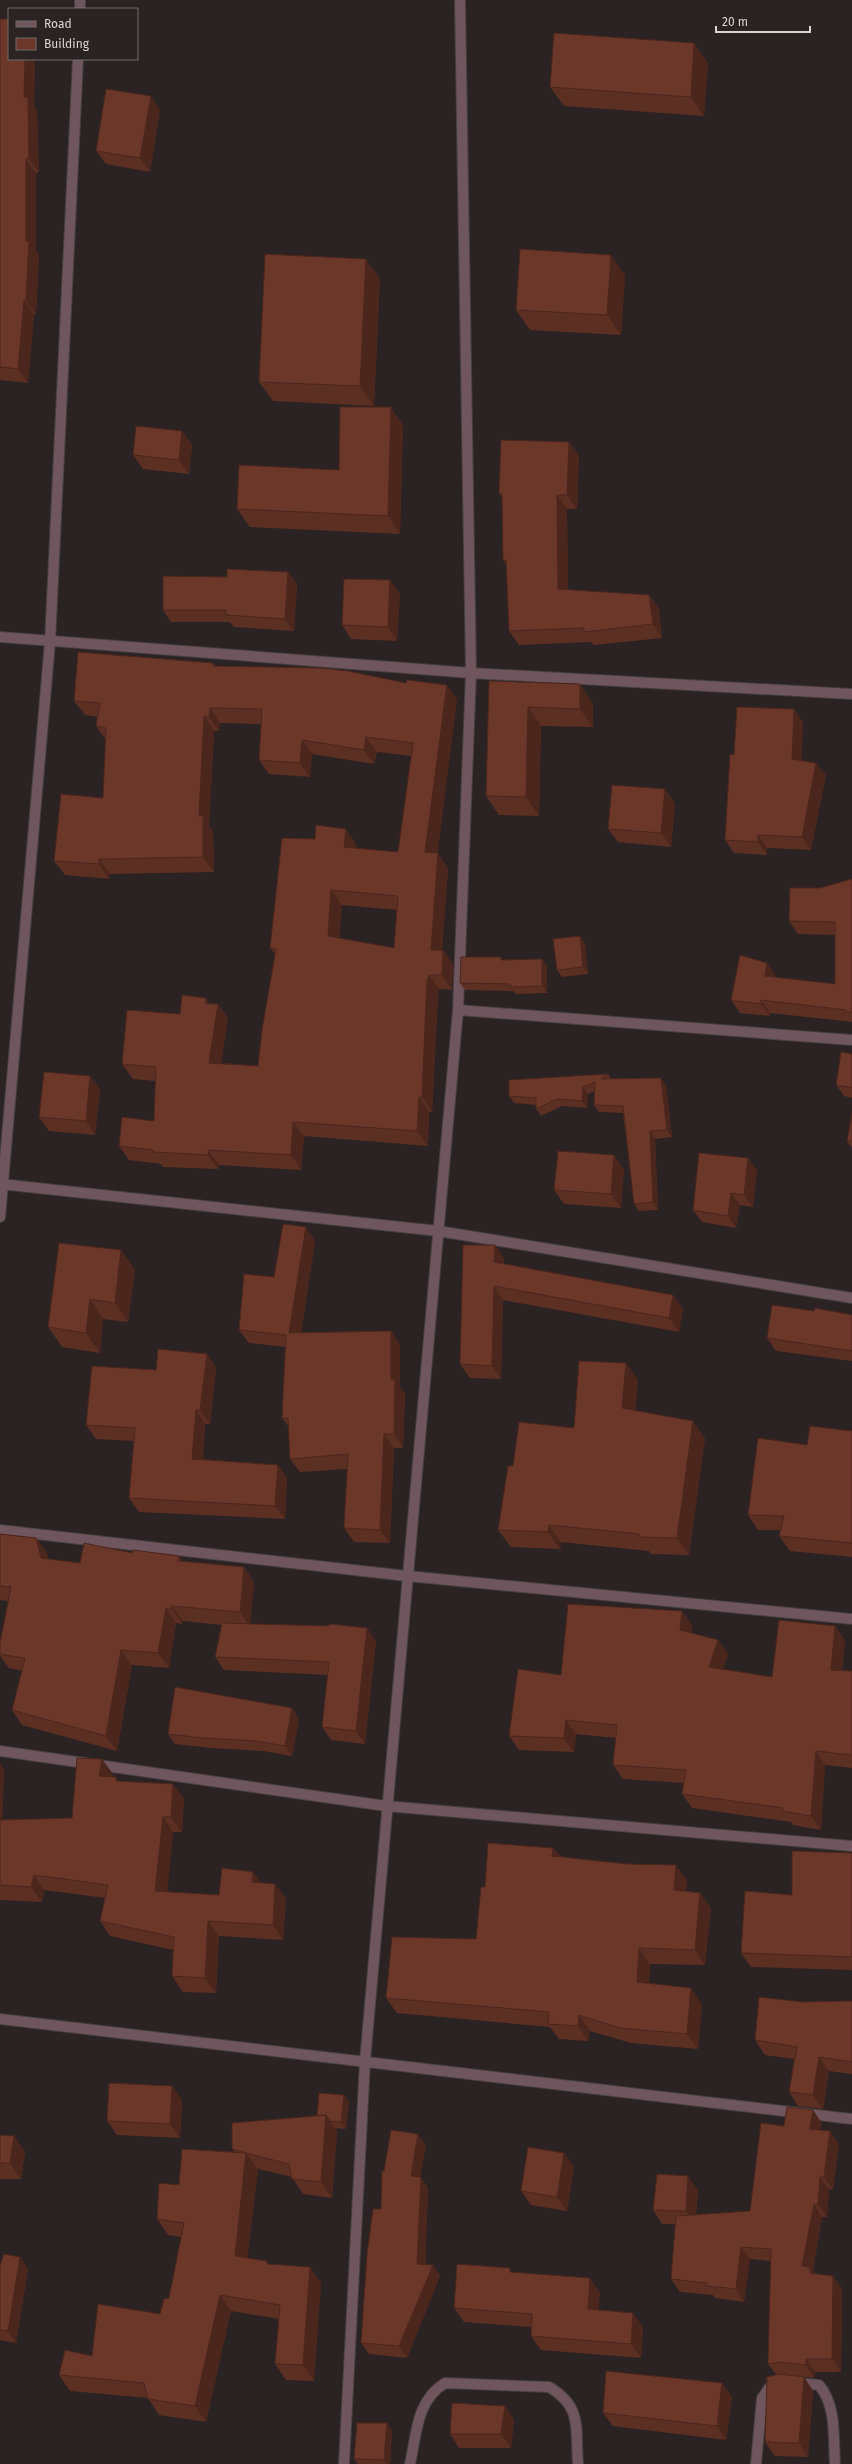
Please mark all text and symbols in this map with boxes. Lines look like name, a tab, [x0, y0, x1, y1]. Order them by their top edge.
legend	[8, 8, 138, 60]
scale bar	[716, 8, 810, 34]
text: 20 m	[722, 15, 748, 29]
text: Road	[44, 17, 72, 31]
text: Building	[44, 37, 90, 51]

